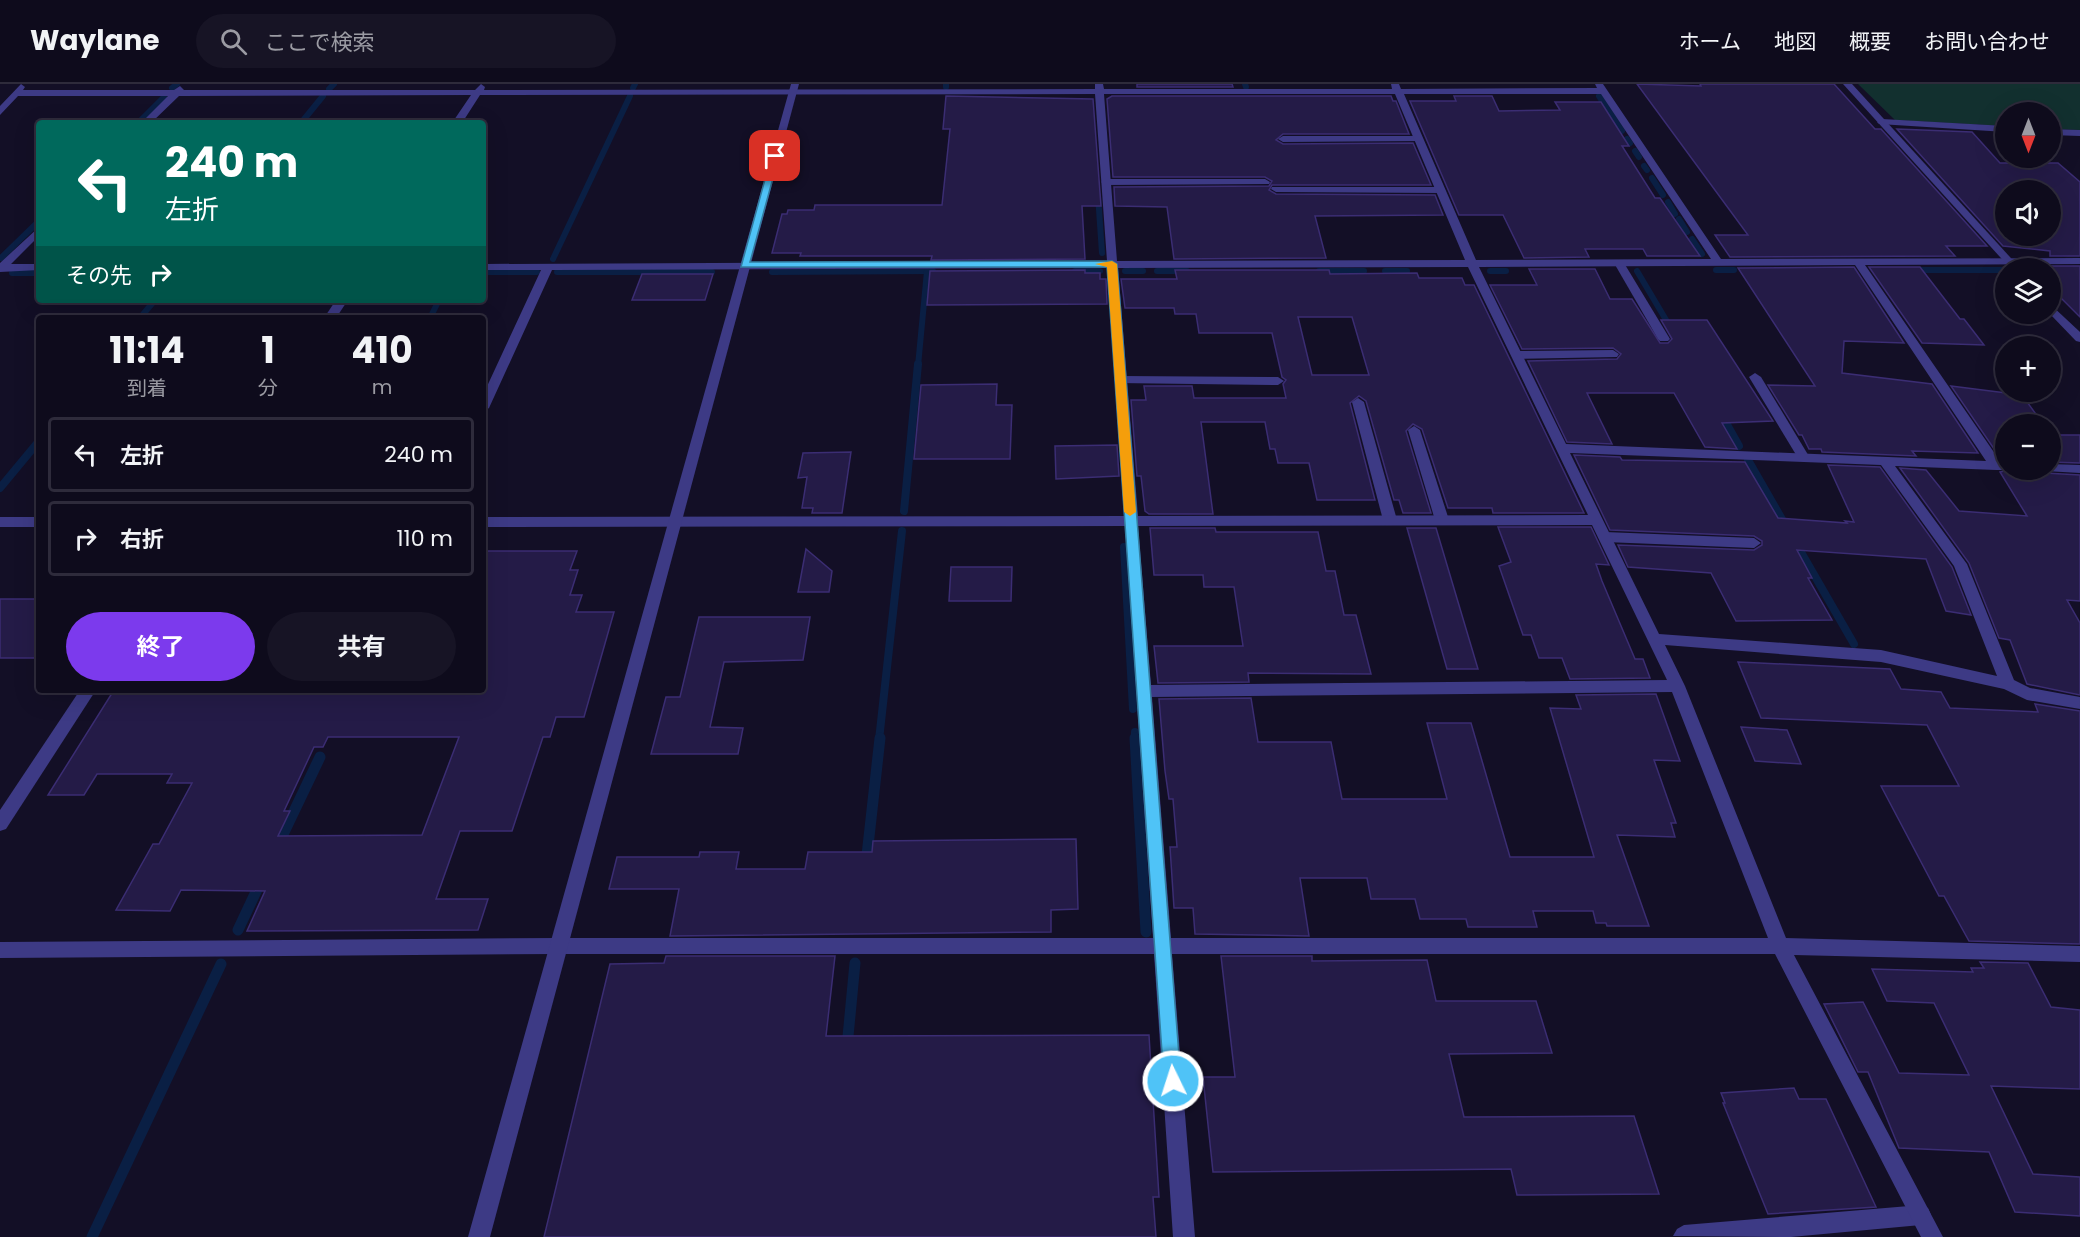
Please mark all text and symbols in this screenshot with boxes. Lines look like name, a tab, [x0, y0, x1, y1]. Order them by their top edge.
search box	[196, 14, 616, 68]
text: Waylane	[30, 21, 160, 60]
icon: search	[217, 25, 250, 58]
text: ここで検索	[265, 27, 375, 58]
text: ホーム	[1679, 27, 1741, 56]
text: 地図	[1774, 27, 1816, 56]
text: 概要	[1849, 27, 1891, 56]
text: お問い合わせ	[1924, 27, 2050, 56]
north arrow	[1995, 102, 2061, 168]
map controls	[1995, 102, 2061, 480]
pin	[749, 130, 800, 181]
text: 240 m	[165, 133, 298, 192]
icon: arrive	[758, 139, 791, 172]
icon: left	[66, 144, 144, 222]
button: sound	[1995, 180, 2061, 246]
text: 左折	[165, 191, 219, 228]
icon: right	[144, 258, 177, 291]
button: layers	[1995, 258, 2061, 324]
text: その先	[66, 260, 132, 291]
text: 11:14	[109, 325, 185, 376]
text: 1	[261, 325, 275, 376]
text: 410	[351, 325, 413, 376]
button: +	[1995, 336, 2061, 402]
text: m	[372, 373, 392, 401]
text: 到着	[127, 374, 167, 402]
text: 分	[258, 374, 278, 402]
button: −	[1995, 414, 2061, 480]
icon: left	[69, 438, 102, 471]
text: 240 m	[384, 439, 453, 470]
text: 左折	[120, 440, 164, 471]
icon: right	[69, 522, 102, 555]
text: 110 m	[397, 523, 453, 554]
text: 右折	[120, 524, 164, 555]
button: 終了	[66, 612, 255, 681]
button: 共有	[267, 612, 456, 681]
position arrow	[1141, 1049, 1205, 1113]

